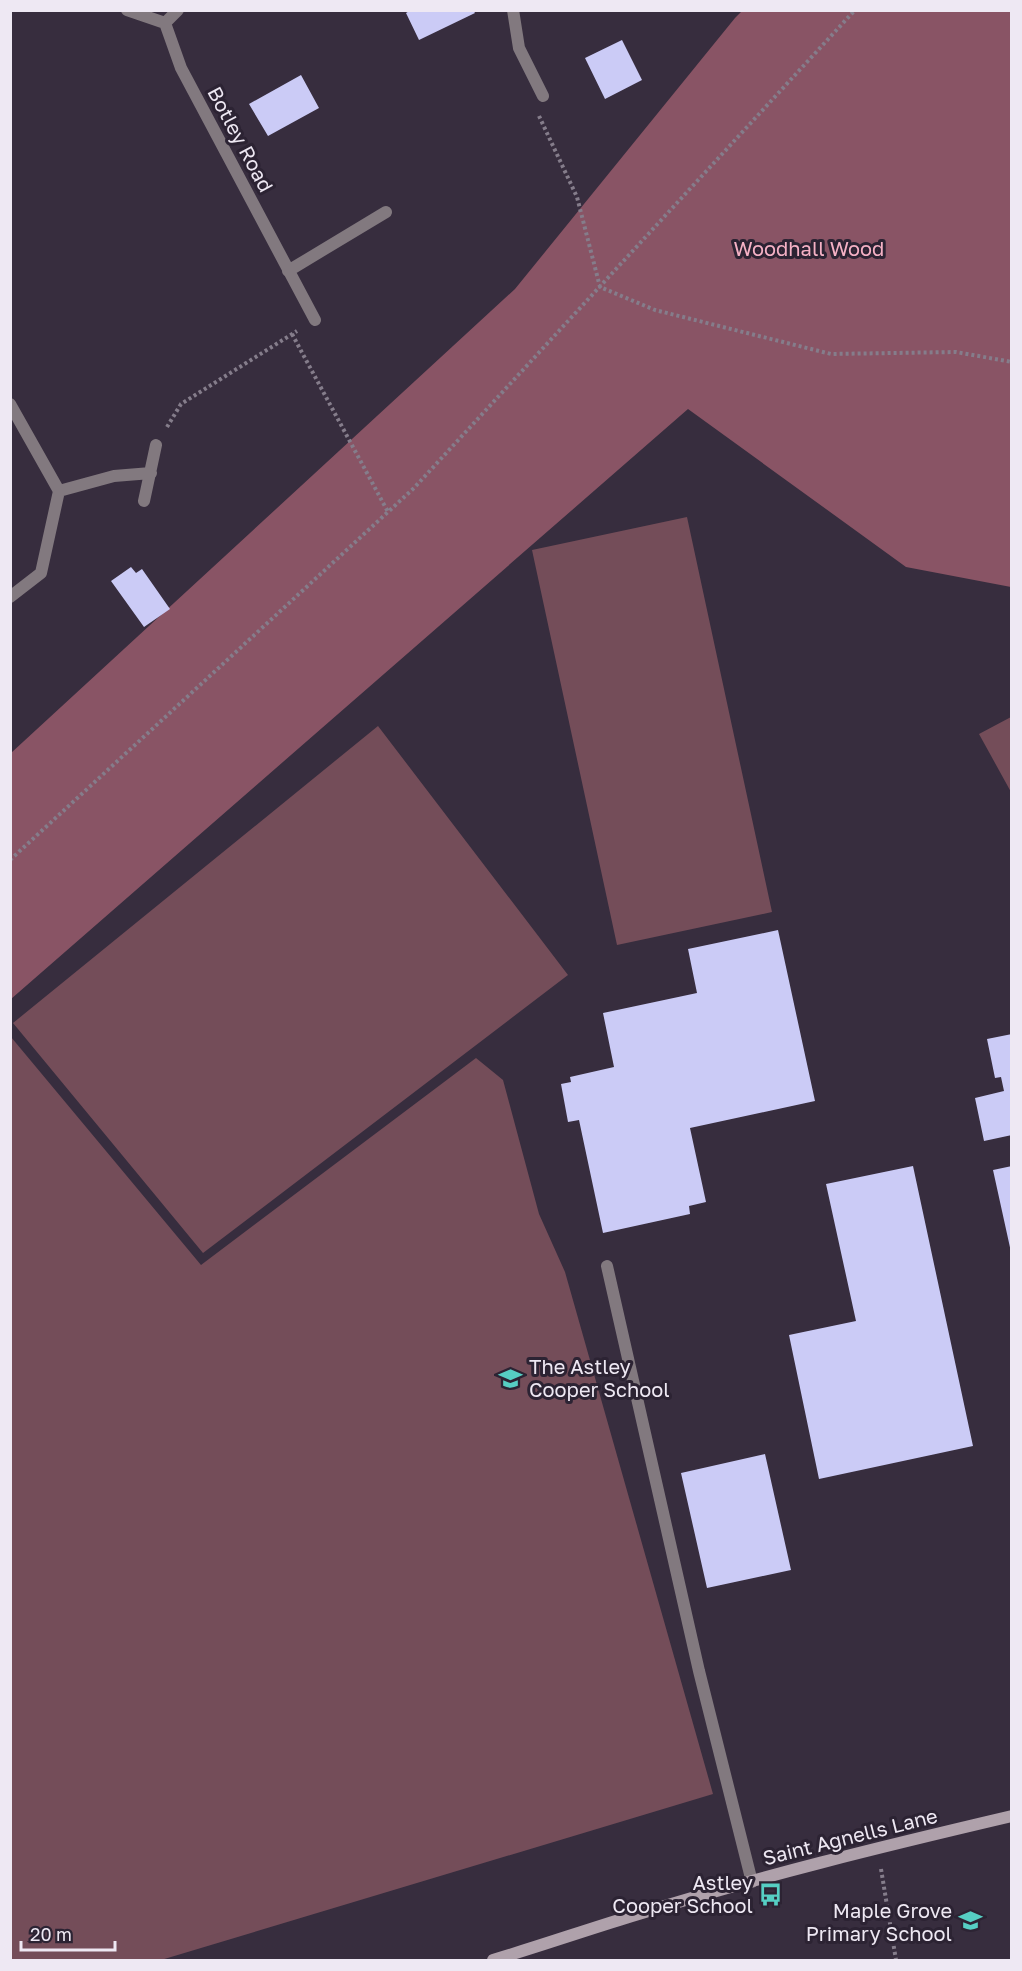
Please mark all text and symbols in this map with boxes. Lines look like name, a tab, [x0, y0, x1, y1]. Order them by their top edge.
street label: Botley Road	[203, 82, 279, 196]
park label: Woodhall Wood	[734, 236, 884, 260]
place label: The Astley Cooper School	[529, 1354, 670, 1401]
school or university icon: The Astley Cooper School	[498, 1365, 524, 1391]
street label: Saint Agnells Lane	[760, 1803, 940, 1869]
place label: Astley Cooper School	[612, 1870, 753, 1917]
bus stop icon: Astley Cooper School	[758, 1881, 784, 1907]
place label: Maple Grove Primary School	[806, 1898, 952, 1945]
school or university icon: Maple Grove Primary School	[957, 1908, 983, 1934]
scale bar	[21, 1914, 116, 1952]
text: 20 m	[30, 1923, 72, 1945]

